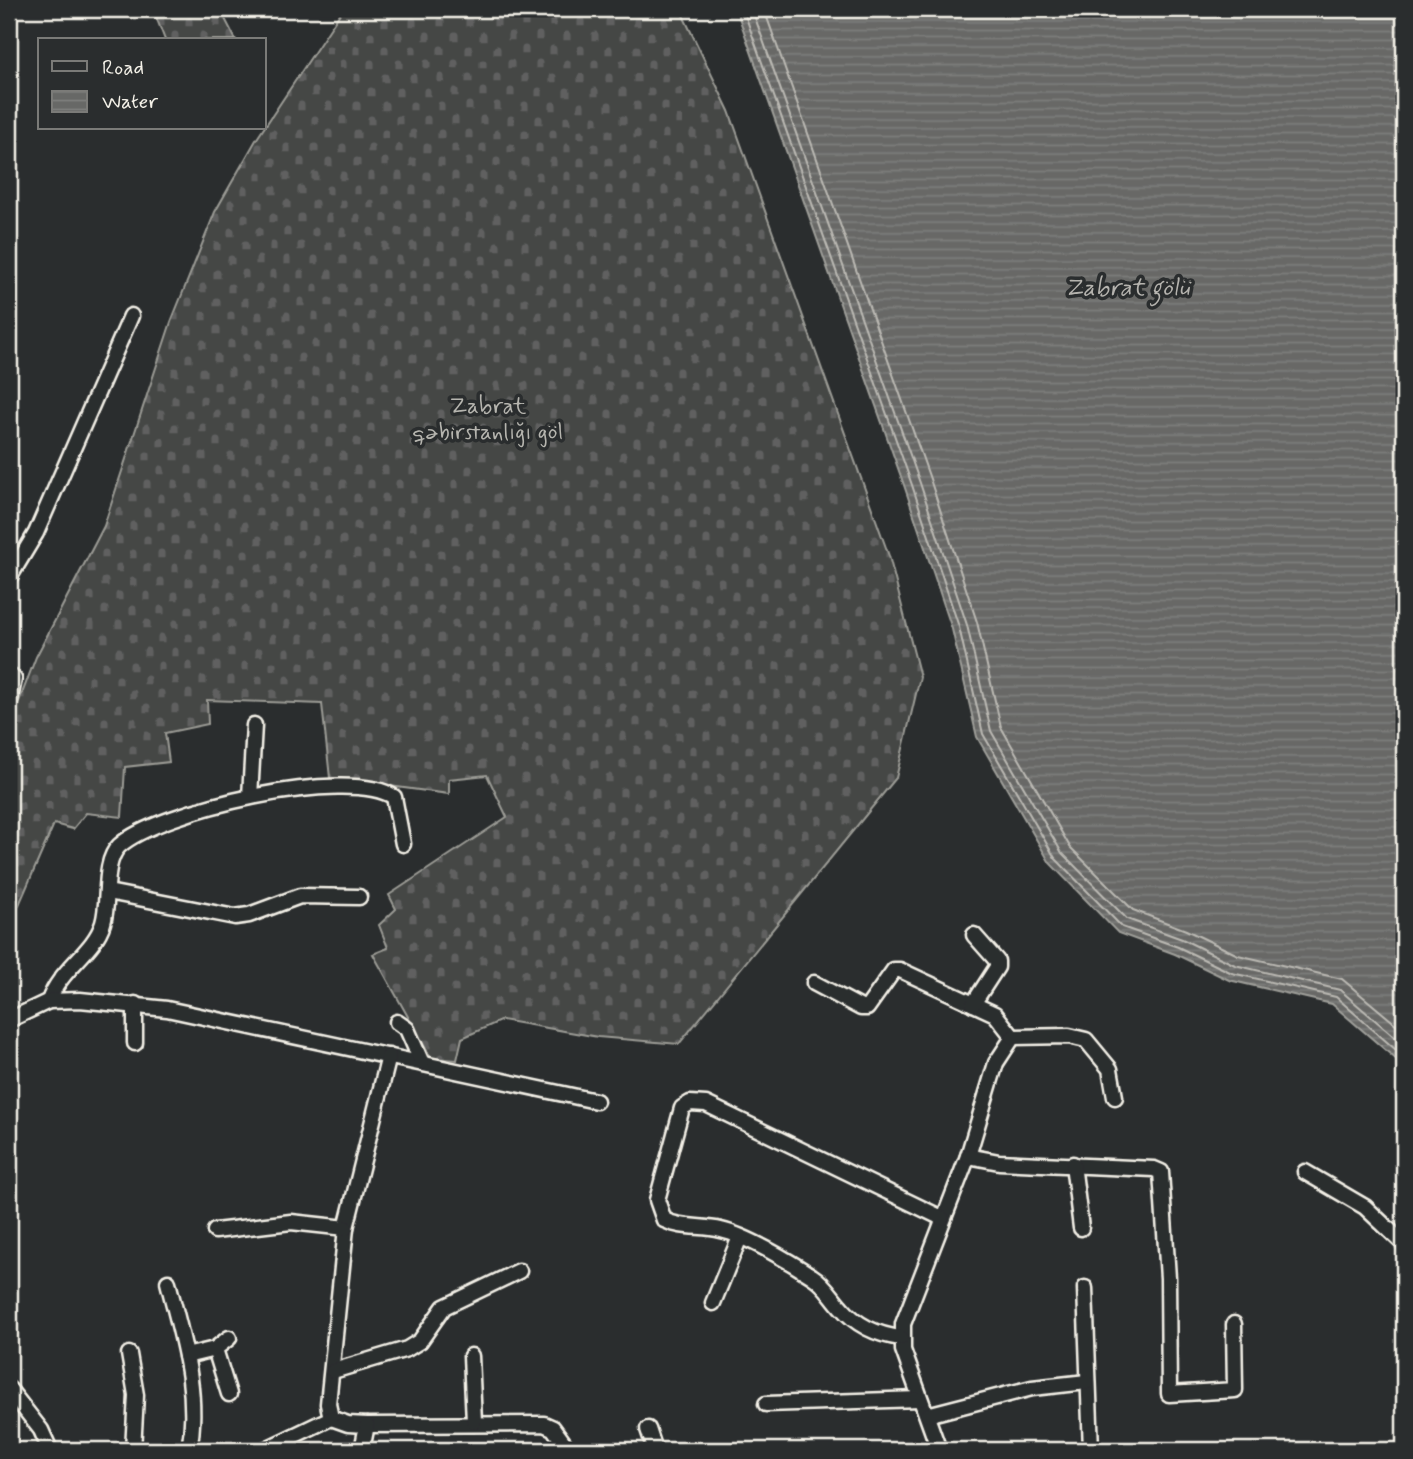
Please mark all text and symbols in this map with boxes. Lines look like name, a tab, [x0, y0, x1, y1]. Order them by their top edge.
legend	[38, 38, 266, 130]
text: Road	[102, 54, 144, 82]
text: Water	[102, 88, 158, 116]
water label: Zabrat gölü	[1065, 273, 1193, 307]
park label: Zabrat qəbirstanlığı göl	[413, 392, 563, 448]

